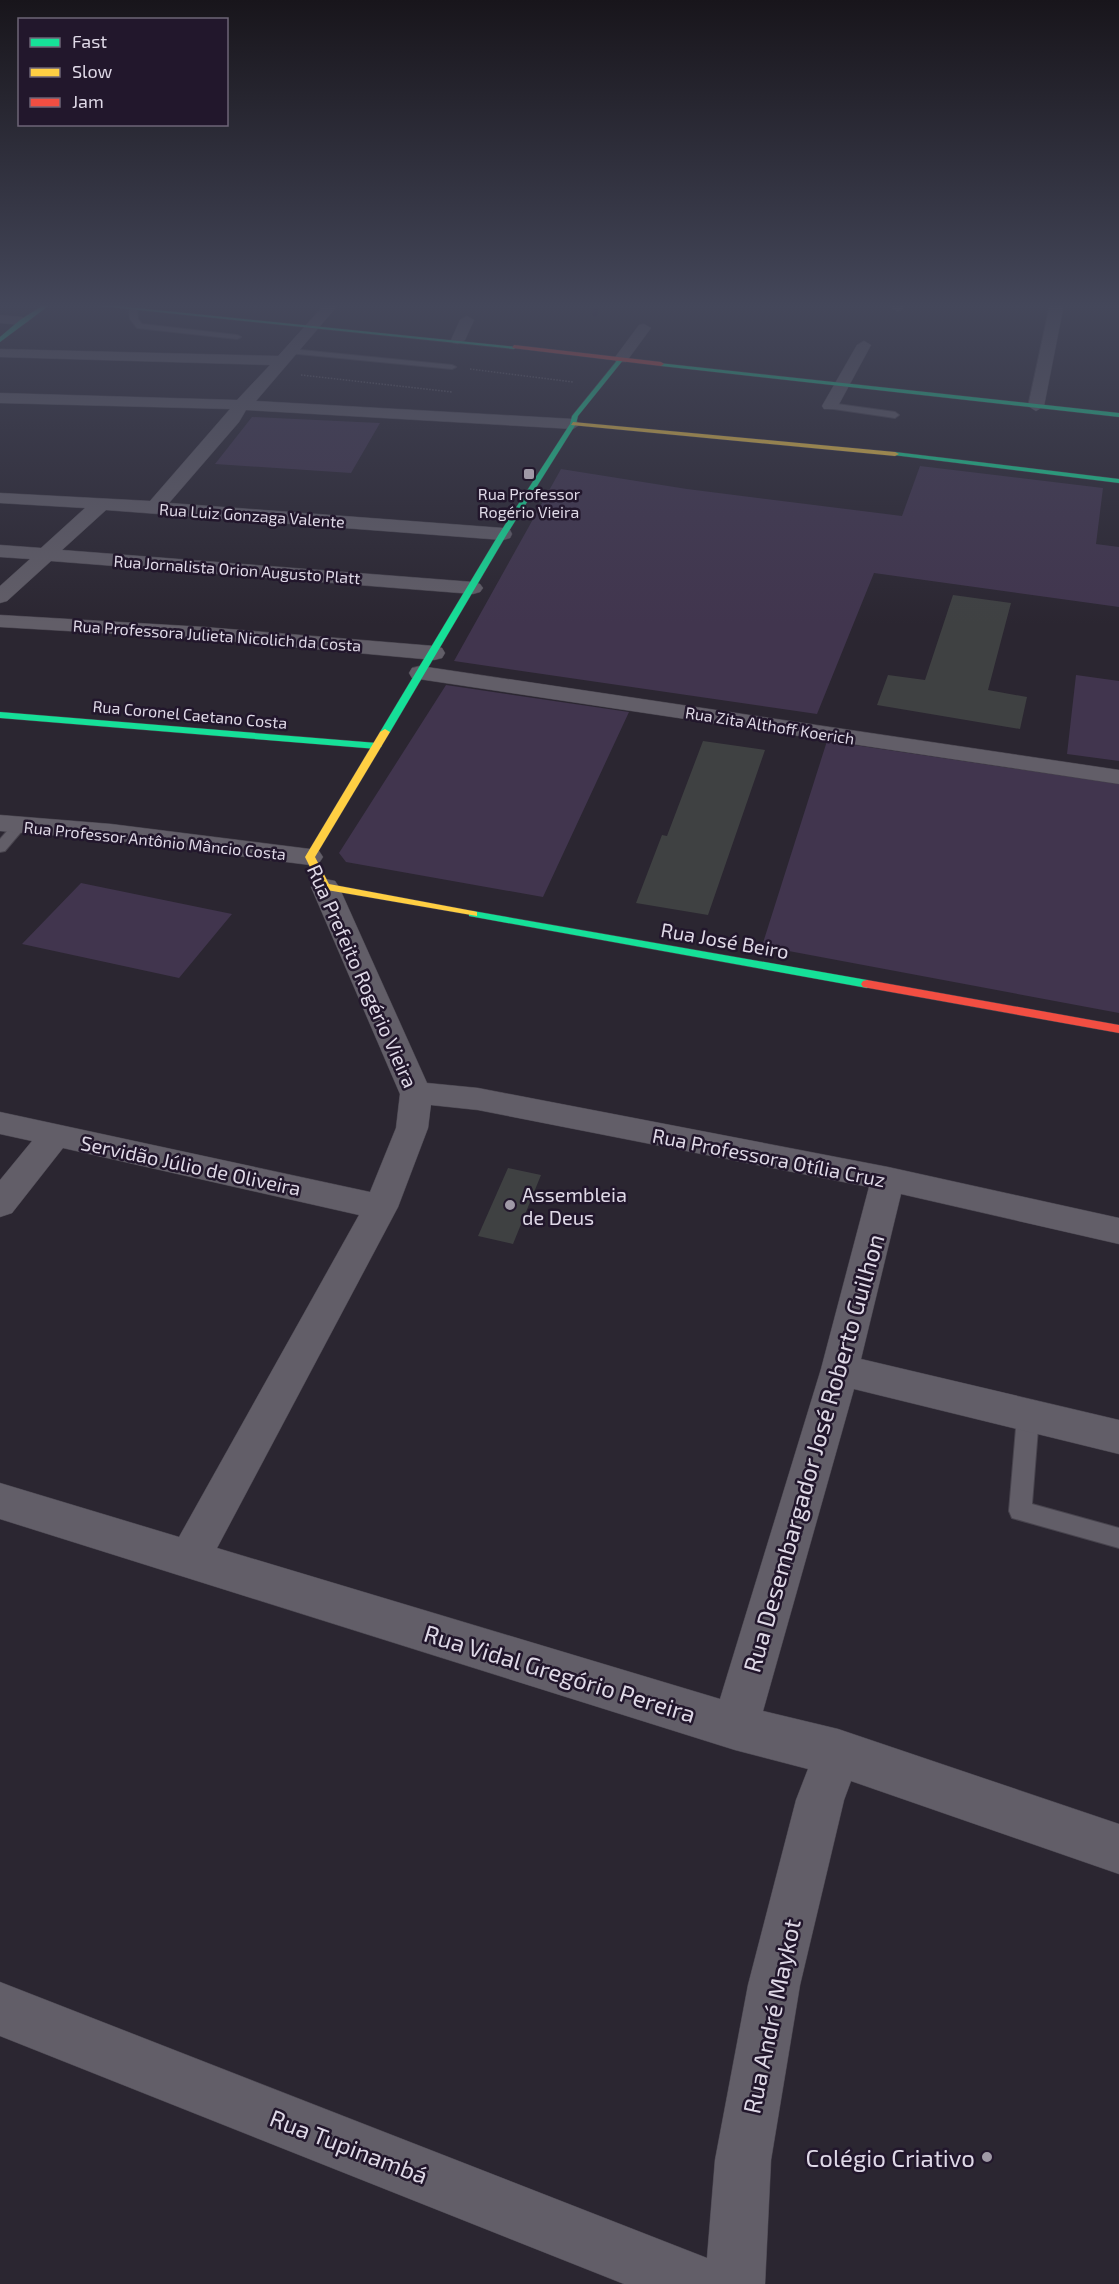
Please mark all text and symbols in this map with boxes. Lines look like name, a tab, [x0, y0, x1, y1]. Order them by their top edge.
legend	[18, 18, 228, 126]
text: Fast	[72, 30, 107, 52]
text: Slow	[72, 60, 113, 82]
text: Jam	[72, 90, 104, 112]
marker: Rua Professor Rogério Vieira	[522, 467, 536, 481]
place label: Rua Professor Rogério Vieira	[478, 484, 581, 521]
street label: Rua Luiz Gonzaga Valente	[159, 499, 345, 531]
street label: Rua Jornalista Orion Augusto Platt	[113, 551, 361, 587]
street label: Rua Professora Julieta Nicolich da Costa	[72, 615, 362, 655]
street label: Rua Coronel Caetano Costa	[92, 696, 288, 732]
street label: Rua Zita Althoff Koerich	[684, 702, 856, 748]
street label: Rua Professor Antônio Mâncio Costa	[23, 817, 287, 863]
street label: Rua Prefeito Rogério Vieira	[303, 861, 423, 1091]
street label: Rua José Beiro	[659, 917, 791, 963]
street label: Rua Professora Otília Cruz	[651, 1123, 887, 1191]
street label: Servidão Júlio de Oliveira	[79, 1130, 303, 1200]
place label: Assembleia de Deus	[522, 1182, 627, 1229]
marker: Assembleia de Deus	[503, 1198, 517, 1212]
street label: Rua Desembargador José Roberto Guilhon	[736, 1231, 890, 1675]
street label: Rua Vidal Gregório Pereira	[421, 1618, 699, 1728]
street label: Rua André Maykot	[736, 1916, 806, 2116]
street label: Rua Tupinambá	[266, 2103, 432, 2189]
place label: Colégio Criativo	[806, 2143, 975, 2172]
marker: Colégio Criativo	[980, 2150, 994, 2164]

